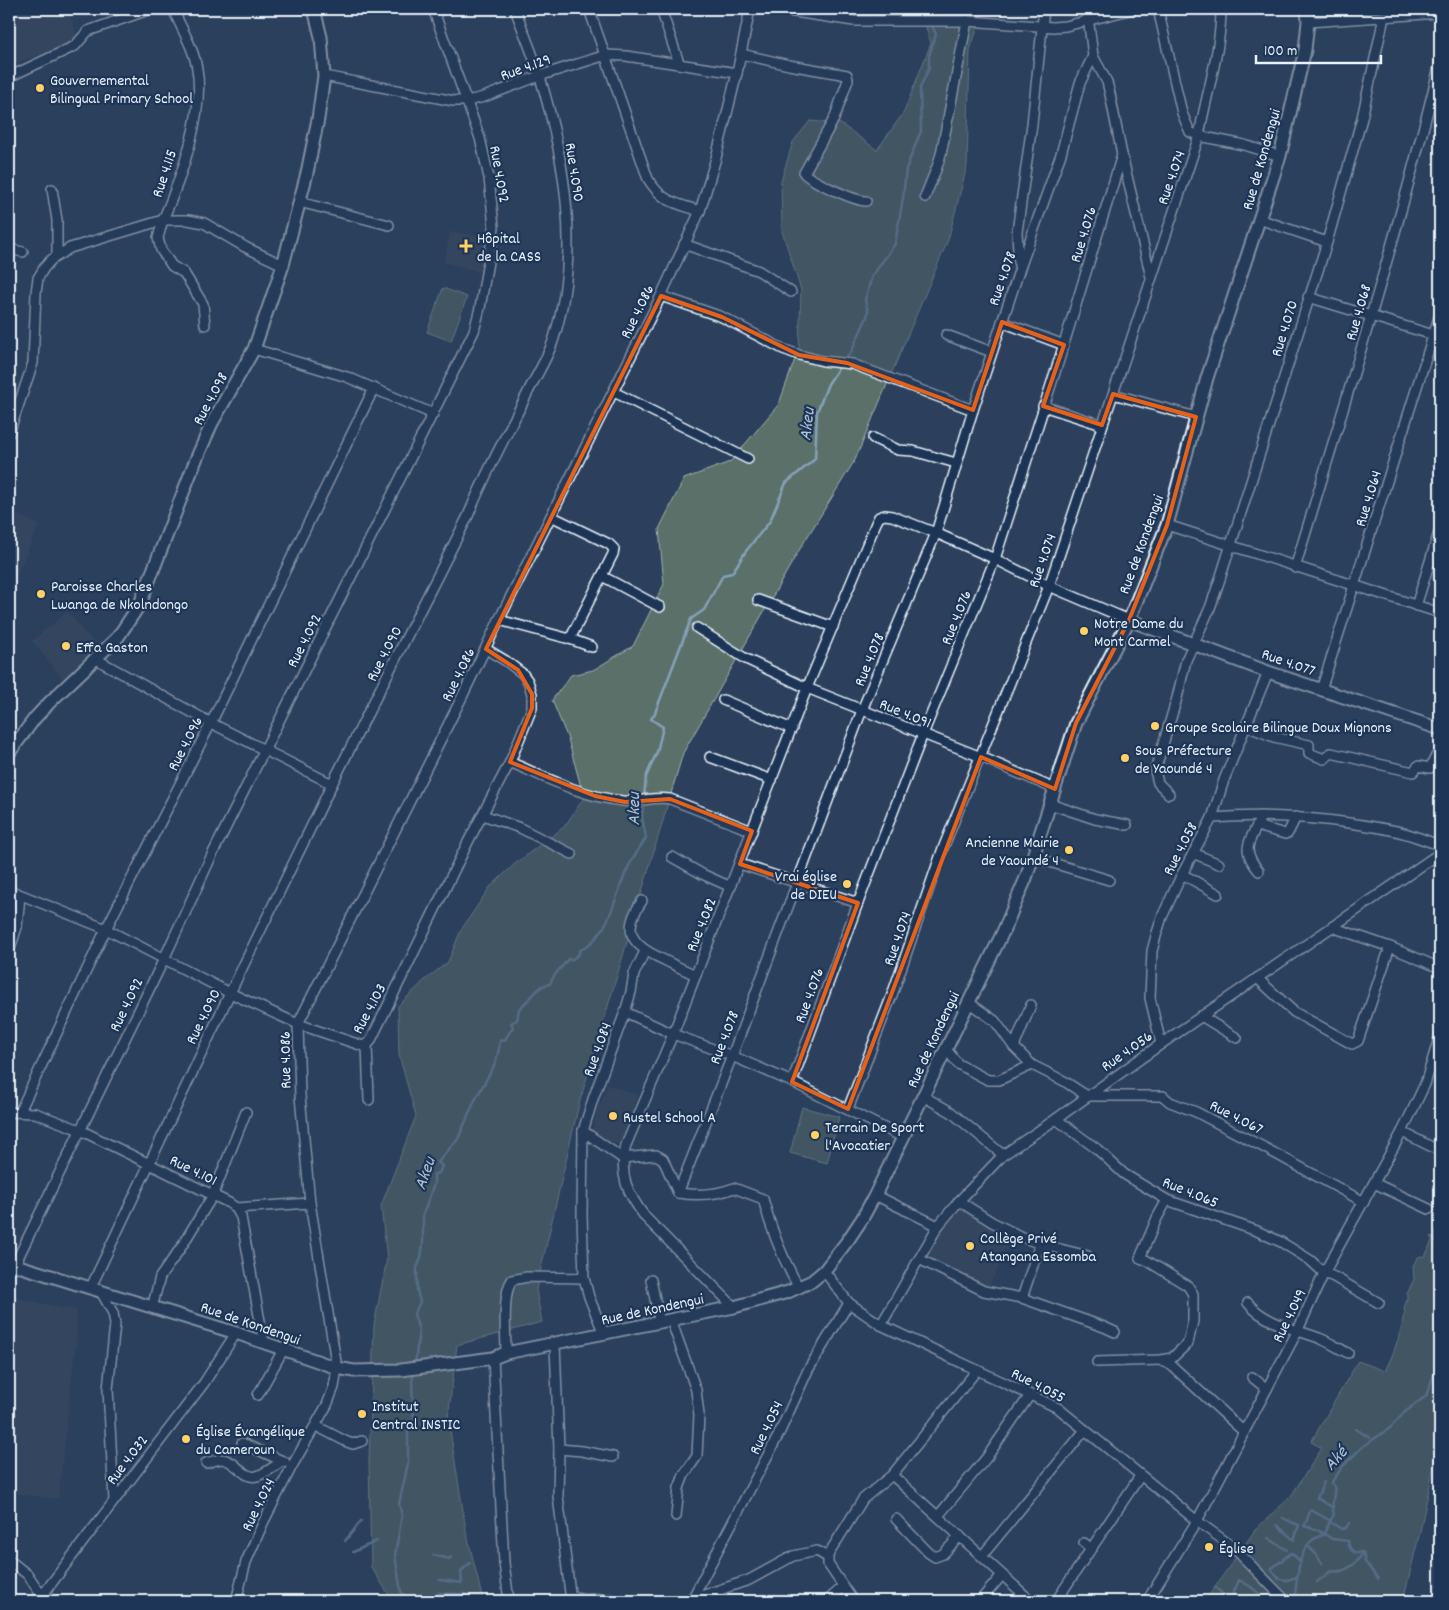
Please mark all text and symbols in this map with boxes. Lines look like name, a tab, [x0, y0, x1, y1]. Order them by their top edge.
scale bar	[1256, 32, 1382, 64]
text: 100 m	[1264, 41, 1297, 63]
street label: Rue 4.129	[497, 49, 554, 88]
place label: Gouvernemental Bilingual Primary School	[50, 70, 193, 111]
marker: Gouvernemental Bilingual Primary School	[34, 82, 46, 94]
street label: Rue de Kondengui	[1237, 106, 1288, 213]
street label: Rue 4.090	[558, 141, 590, 204]
street label: Rue 4.092	[482, 144, 515, 205]
street label: Rue 4.115	[147, 147, 184, 201]
street label: Rue 4.074	[1152, 148, 1192, 208]
street label: Rue 4.076	[1065, 204, 1104, 266]
place label: Hôpital de la CASS	[477, 228, 541, 269]
marker: Hôpital de la CASS	[459, 239, 473, 253]
street label: Rue 4.078	[983, 249, 1023, 309]
street label: Rue 4.086	[615, 281, 661, 343]
street label: Rue 4.068	[1340, 282, 1378, 344]
street label: Rue 4.070	[1266, 298, 1305, 360]
street label: Rue 4.098	[188, 369, 235, 430]
water label: Akeu	[794, 405, 823, 442]
street label: Rue 4.064	[1350, 468, 1389, 530]
street label: Rue de Kondengui	[1114, 492, 1171, 598]
street label: Rue 4.074	[1023, 531, 1063, 591]
place label: Paroisse Charles Lwanga de Nkolndongo	[51, 576, 188, 617]
street label: Rue 4.076	[936, 587, 979, 649]
marker: Paroisse Charles Lwanga de Nkolndongo	[35, 588, 47, 600]
street label: Rue 4.092	[282, 610, 329, 672]
place label: Notre Dame du Mont Carmel	[1094, 613, 1184, 654]
street label: Rue 4.090	[361, 622, 409, 686]
marker: Notre Dame du Mont Carmel	[1078, 625, 1090, 637]
street label: Rue 4.078	[849, 630, 891, 690]
place label: Effa Gaston	[76, 637, 148, 660]
marker: Effa Gaston	[60, 640, 72, 652]
street label: Rue 4.077	[1258, 643, 1318, 683]
street label: Rue 4.086	[436, 644, 482, 706]
street label: Rue 4.091	[876, 693, 935, 735]
street label: Rue 4.096	[163, 713, 210, 775]
place label: Groupe Scolaire Bilingue Doux Mignons	[1165, 717, 1392, 740]
marker: Groupe Scolaire Bilingue Doux Mignons	[1149, 720, 1161, 732]
place label: Sous Préfecture de Yaoundé 4	[1135, 740, 1231, 781]
marker: Sous Préfecture de Yaoundé 4	[1119, 752, 1131, 764]
water label: Akeu	[623, 791, 648, 825]
street label: Rue 4.058	[1158, 818, 1204, 880]
place label: Ancienne Mairie de Yaoundé 4	[965, 832, 1059, 873]
marker: Ancienne Mairie de Yaoundé 4	[1063, 844, 1075, 856]
place label: Vrai église de DIEU	[775, 866, 837, 907]
marker: Vrai église de DIEU	[841, 878, 853, 890]
street label: Rue 4.082	[681, 894, 724, 956]
street label: Rue 4.074	[878, 909, 918, 969]
street label: Rue 4.076	[790, 965, 831, 1027]
street label: Rue 4.092	[104, 974, 150, 1036]
street label: Rue 4.103	[347, 980, 393, 1038]
street label: Rue 4.090	[181, 985, 228, 1049]
street label: Rue de Kondengui	[902, 988, 967, 1092]
street label: Rue 4.078	[705, 1008, 746, 1068]
street label: Rue 4.084	[578, 1019, 619, 1080]
street label: Rue 4.056	[1097, 1026, 1158, 1078]
street label: Rue 4.086	[274, 1031, 299, 1089]
street label: Rue 4.067	[1205, 1095, 1267, 1142]
place label: Rustel School A	[623, 1107, 716, 1130]
marker: Rustel School A	[607, 1110, 619, 1122]
place label: Terrain De Sport l'Avocatier	[825, 1117, 924, 1158]
marker: Terrain De Sport l'Avocatier	[809, 1129, 821, 1141]
street label: Rue 4.101	[165, 1150, 221, 1193]
water label: Akeu	[409, 1153, 444, 1193]
street label: Rue 4.065	[1159, 1172, 1222, 1215]
place label: Collège Privé Atangana Essomba	[980, 1228, 1096, 1269]
marker: Collège Privé Atangana Essomba	[964, 1240, 976, 1252]
street label: Rue 4.049	[1267, 1285, 1313, 1347]
street label: Rue de Kondengui	[599, 1288, 706, 1333]
street label: Rue de Kondengui	[197, 1297, 303, 1352]
street label: Rue 4.055	[1007, 1363, 1069, 1410]
place label: Institut Central INSTIC	[372, 1396, 460, 1437]
street label: Rue 4.054	[744, 1397, 790, 1459]
marker: Institut Central INSTIC	[356, 1408, 368, 1420]
place label: Église Évangélique du Cameroun	[196, 1421, 305, 1462]
street label: Rue 4.032	[102, 1431, 154, 1490]
marker: Église Évangélique du Cameroun	[180, 1433, 192, 1445]
water label: Aké	[1319, 1440, 1356, 1477]
street label: Rue 4.024	[236, 1474, 282, 1536]
place label: Église	[1219, 1538, 1254, 1561]
marker: Église	[1203, 1541, 1215, 1553]

